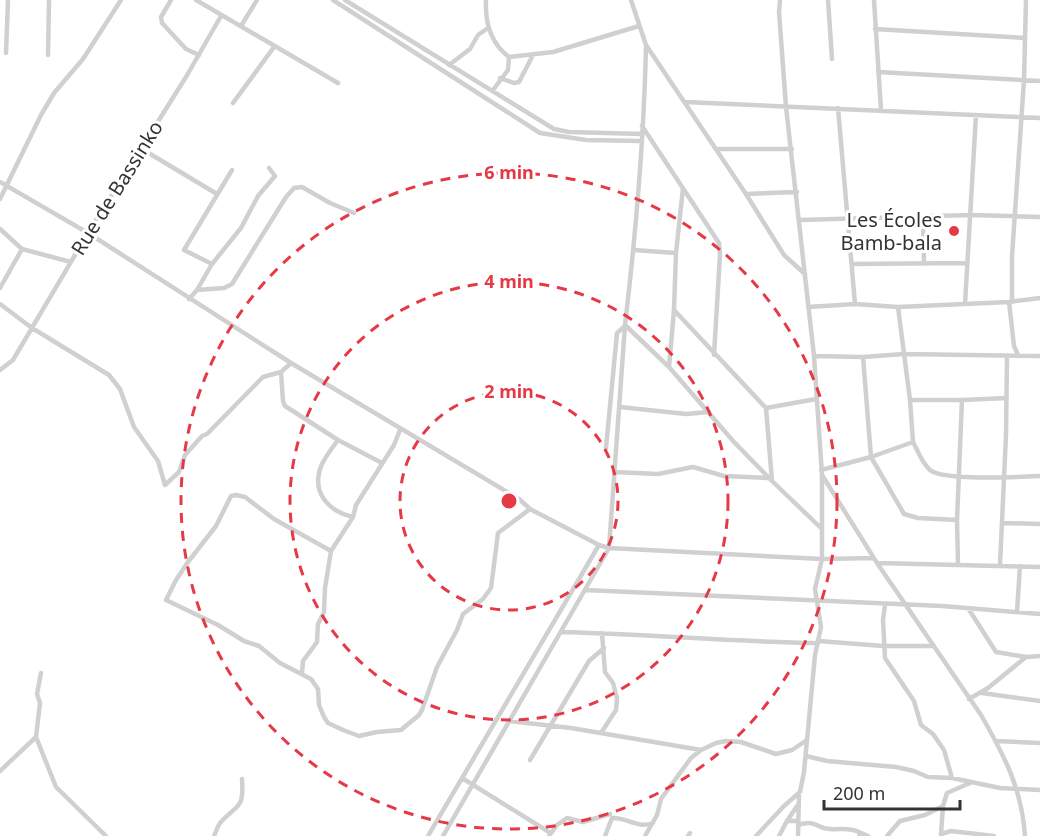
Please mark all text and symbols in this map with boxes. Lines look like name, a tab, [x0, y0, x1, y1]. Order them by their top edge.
street label: Rue de Bassinko	[64, 115, 169, 260]
text: 6 min	[484, 160, 534, 184]
place label: Les Écoles Bamb-bala	[840, 206, 942, 256]
marker: Les Écoles Bamb-bala	[947, 224, 961, 238]
text: 4 min	[484, 269, 534, 293]
text: 2 min	[484, 379, 534, 403]
centre of rings	[499, 491, 519, 511]
scale bar	[824, 773, 960, 811]
text: 200 m	[833, 781, 885, 805]

